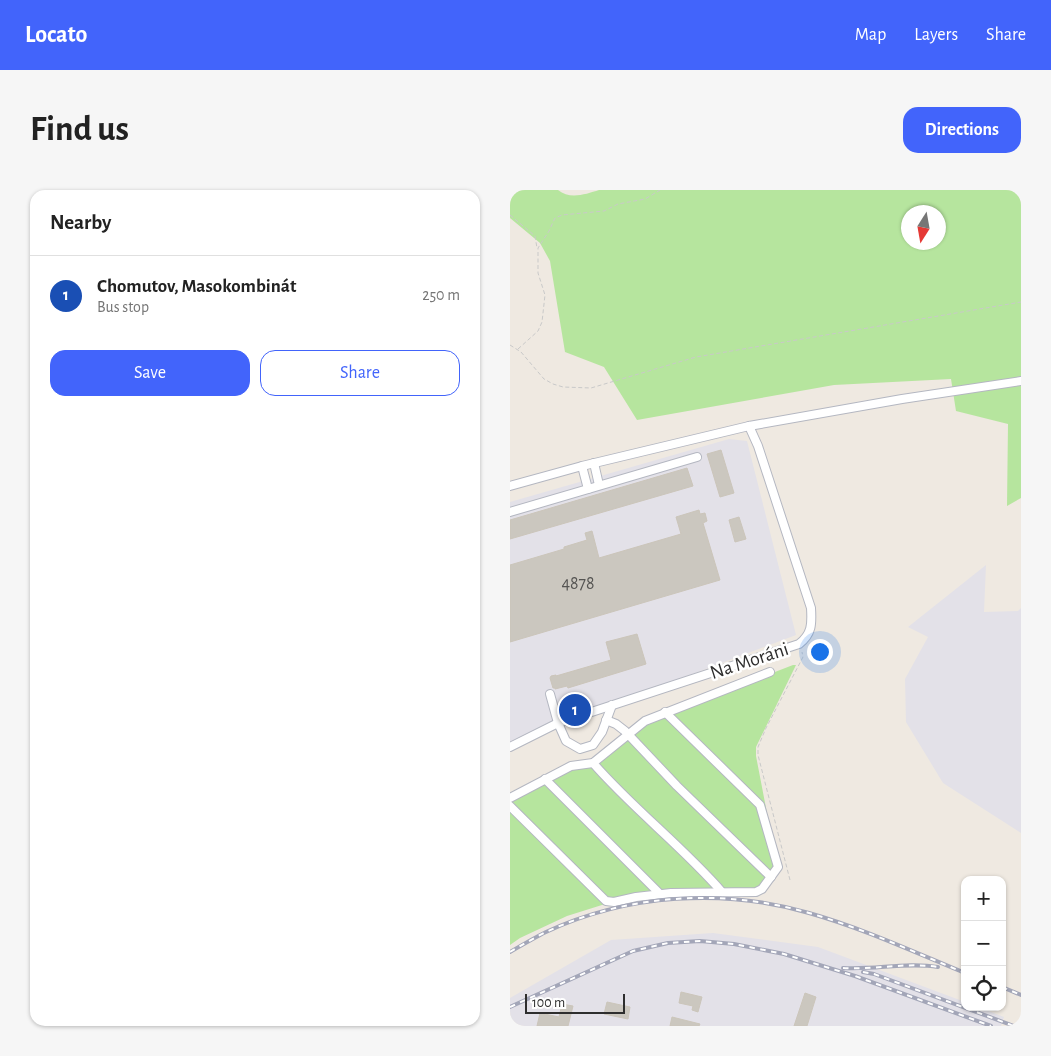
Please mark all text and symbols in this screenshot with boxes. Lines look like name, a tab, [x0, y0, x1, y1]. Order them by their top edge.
text: Locato	[25, 23, 87, 47]
text: Map	[855, 26, 886, 44]
text: Layers	[914, 26, 958, 44]
text: Share	[986, 26, 1026, 44]
button: Directions	[903, 107, 1021, 153]
text: Find us	[30, 112, 129, 147]
north arrow	[901, 205, 946, 250]
text: Nearby	[50, 212, 111, 233]
text: Chomutov, Masokombinát	[97, 277, 296, 296]
text: 1	[63, 287, 69, 303]
text: 250 m	[422, 287, 460, 303]
text: Bus stop	[97, 299, 149, 315]
button: Save	[50, 350, 250, 396]
button: Share	[260, 350, 460, 396]
house number: 4878	[561, 575, 595, 593]
street label: Na Moráni	[708, 639, 791, 683]
your location	[807, 639, 833, 665]
pin: 1	[559, 691, 591, 729]
map controls	[961, 876, 1006, 1011]
button: +	[961, 876, 1006, 921]
button: −	[961, 921, 1006, 966]
button: locate	[961, 966, 1006, 1011]
scale bar	[525, 991, 625, 1014]
text: 100 m	[532, 996, 565, 1010]

